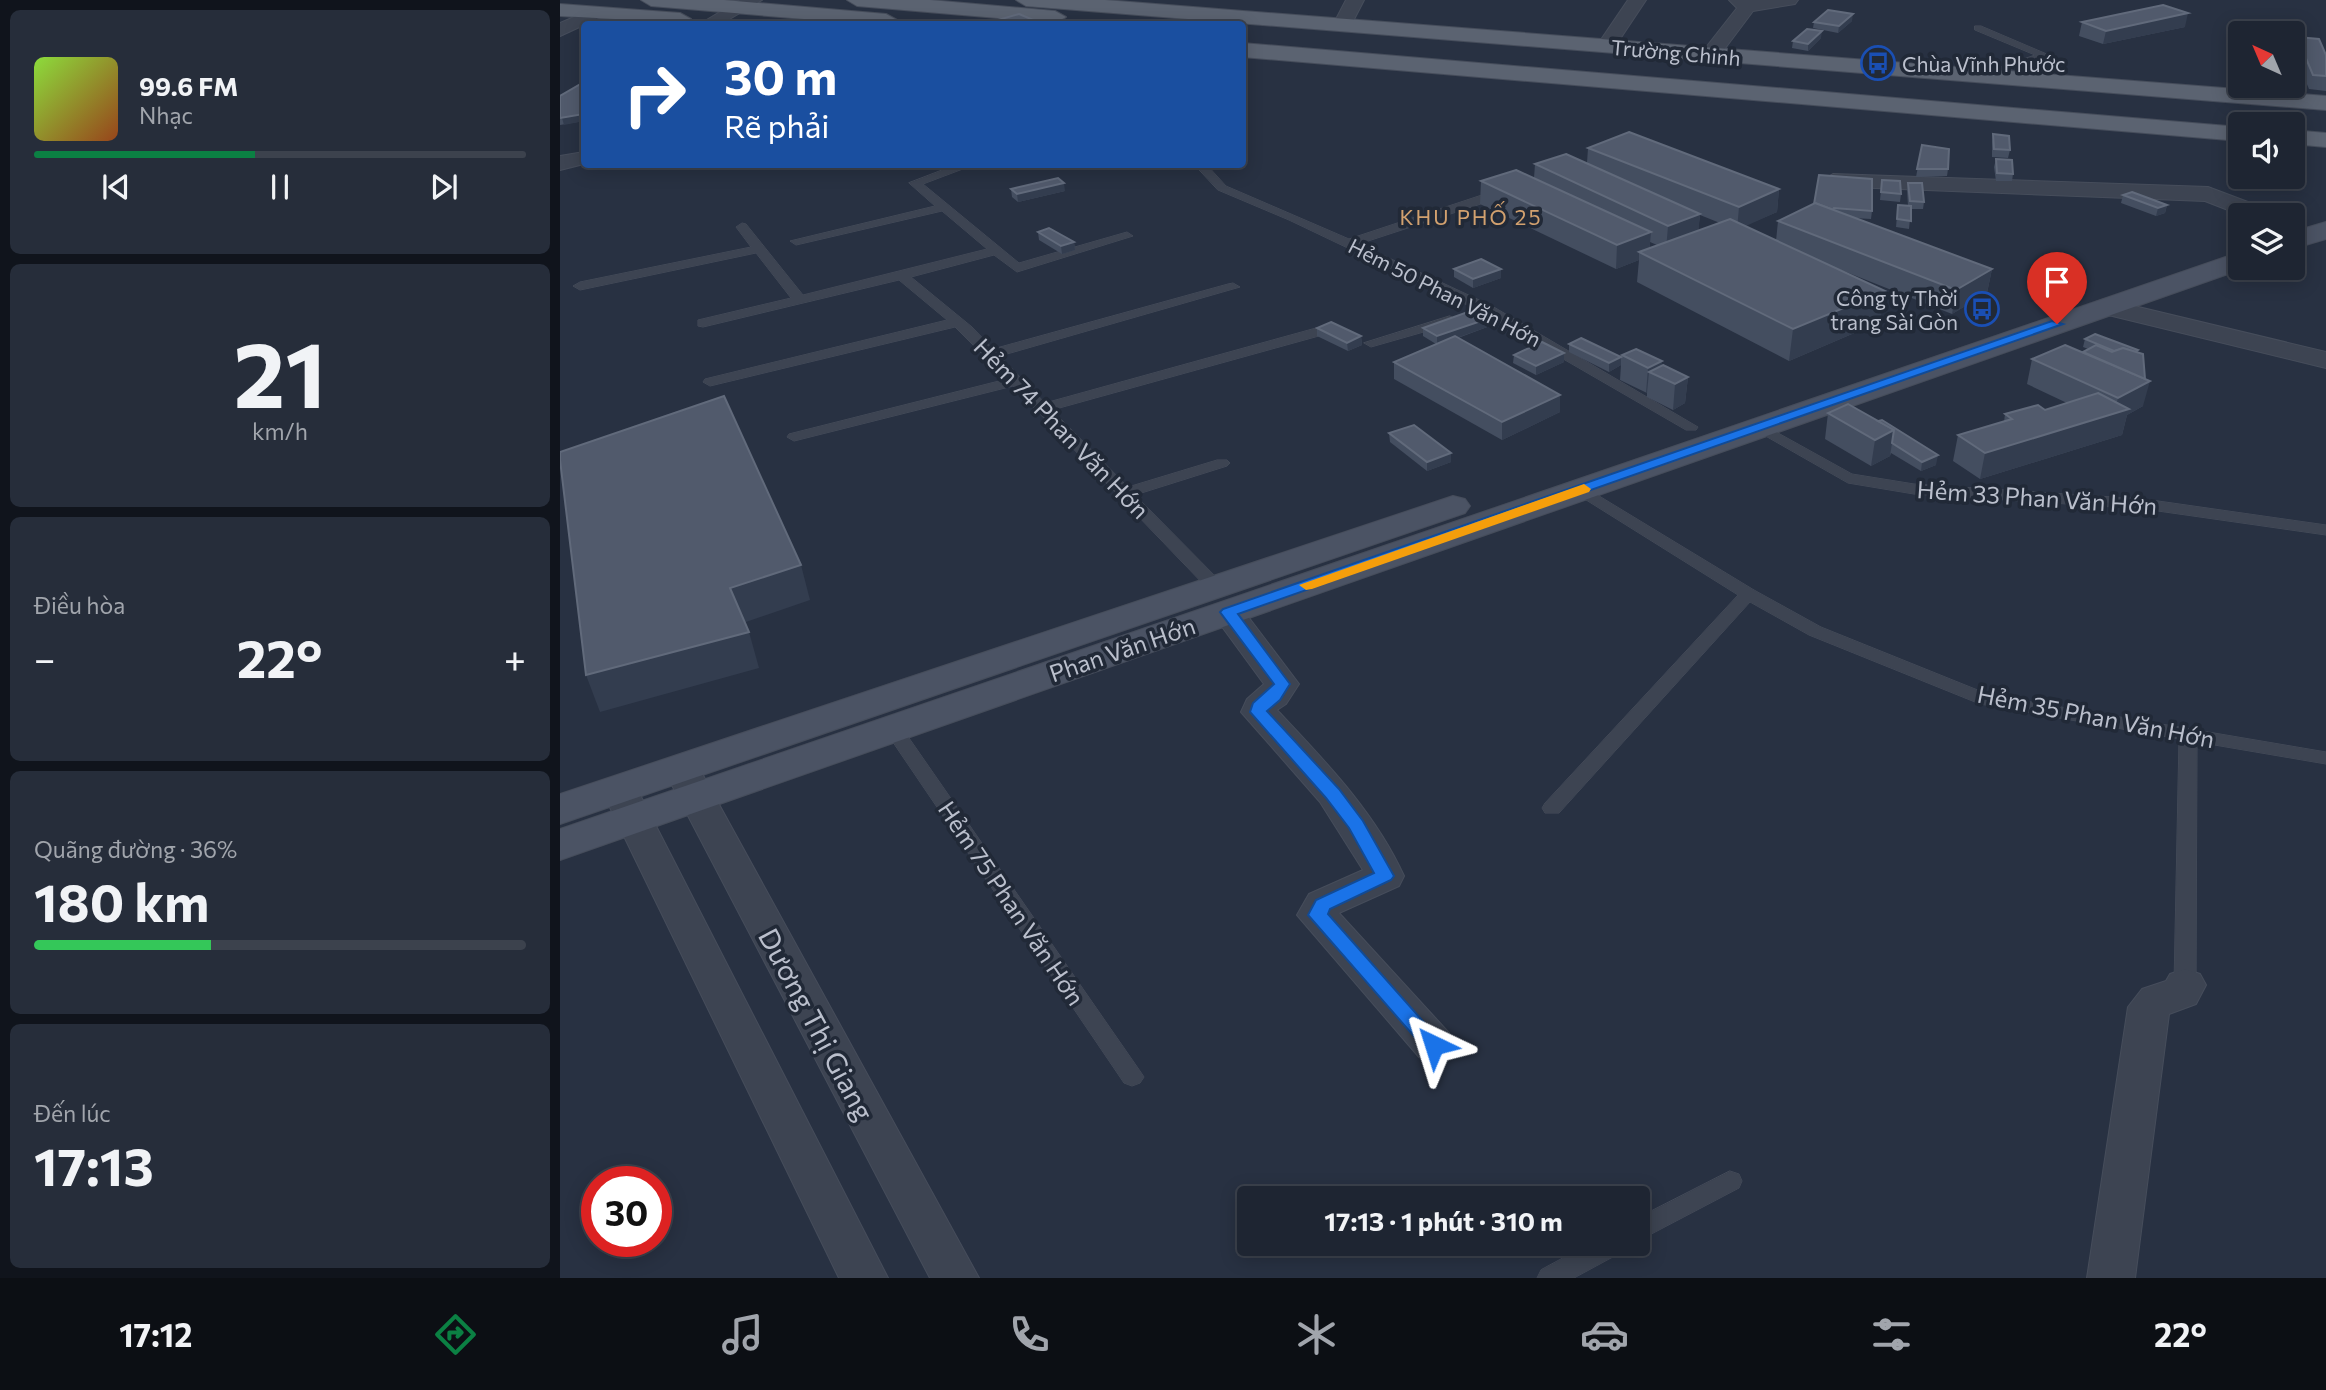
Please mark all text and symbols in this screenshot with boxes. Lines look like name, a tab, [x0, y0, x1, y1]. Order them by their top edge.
north arrow	[2228, 21, 2305, 98]
map controls	[2228, 21, 2305, 280]
street label: Trường Chinh	[1610, 34, 1742, 70]
bus stop icon: Chùa Vĩnh Phước	[1859, 44, 1897, 82]
text: 30 m	[724, 45, 837, 105]
icon: right	[609, 49, 700, 140]
place label: Chùa Vĩnh Phước	[1902, 51, 2065, 76]
text: 99.6 FM	[139, 70, 238, 101]
text: Nhạc	[139, 101, 193, 129]
text: Rẽ phải	[724, 105, 829, 145]
button: sound	[2228, 112, 2305, 189]
icon: previous	[97, 168, 135, 206]
icon: pause	[261, 168, 299, 206]
icon: next	[425, 168, 463, 206]
district label: KHU PHỐ 25	[1400, 201, 1543, 229]
button: layers	[2228, 203, 2305, 280]
street label: Hẻm 50 Phan Văn Hớn	[1345, 233, 1545, 351]
pin	[2027, 252, 2087, 324]
icon: arrive	[2038, 263, 2076, 301]
place label: Công ty Thời trang Sài Gòn	[1830, 285, 1958, 334]
bus stop icon: Công ty Thời trang Sài Gòn	[1963, 290, 2001, 328]
text: 21	[234, 315, 326, 427]
street label: Hẻm 74 Phan Văn Hớn	[969, 332, 1155, 524]
text: km/h	[252, 417, 308, 445]
street label: Hẻm 33 Phan Văn Hớn	[1916, 474, 2158, 520]
text: Điều hòa	[34, 591, 125, 619]
street label: Phan Văn Hớn	[1045, 610, 1199, 688]
text: 22°	[237, 625, 322, 689]
text: −	[34, 634, 56, 681]
text: +	[504, 634, 526, 681]
street label: Hẻm 35 Phan Văn Hớn	[1975, 679, 2217, 753]
street label: Hẻm 75 Phan Văn Hớn	[933, 795, 1091, 1011]
text: Quãng đường · 36%	[34, 835, 237, 863]
text: 180 km	[34, 869, 209, 933]
street label: Dương Thị Giang	[752, 922, 882, 1126]
position arrow	[1397, 1008, 1471, 1082]
text: Đến lúc	[34, 1099, 111, 1127]
text: 17:13	[34, 1133, 154, 1197]
speed limit sign: 30	[581, 1166, 672, 1257]
text: 17:13 · 1 phút · 310 m	[1324, 1205, 1563, 1236]
icon: directions	[431, 1310, 480, 1359]
icon: music	[718, 1310, 767, 1359]
icon: phone	[1005, 1310, 1054, 1359]
icon: climate	[1292, 1310, 1341, 1359]
icon: car	[1580, 1310, 1629, 1359]
icon: filters	[1867, 1310, 1916, 1359]
text: 17:12	[119, 1314, 192, 1354]
text: 22°	[2154, 1314, 2207, 1354]

